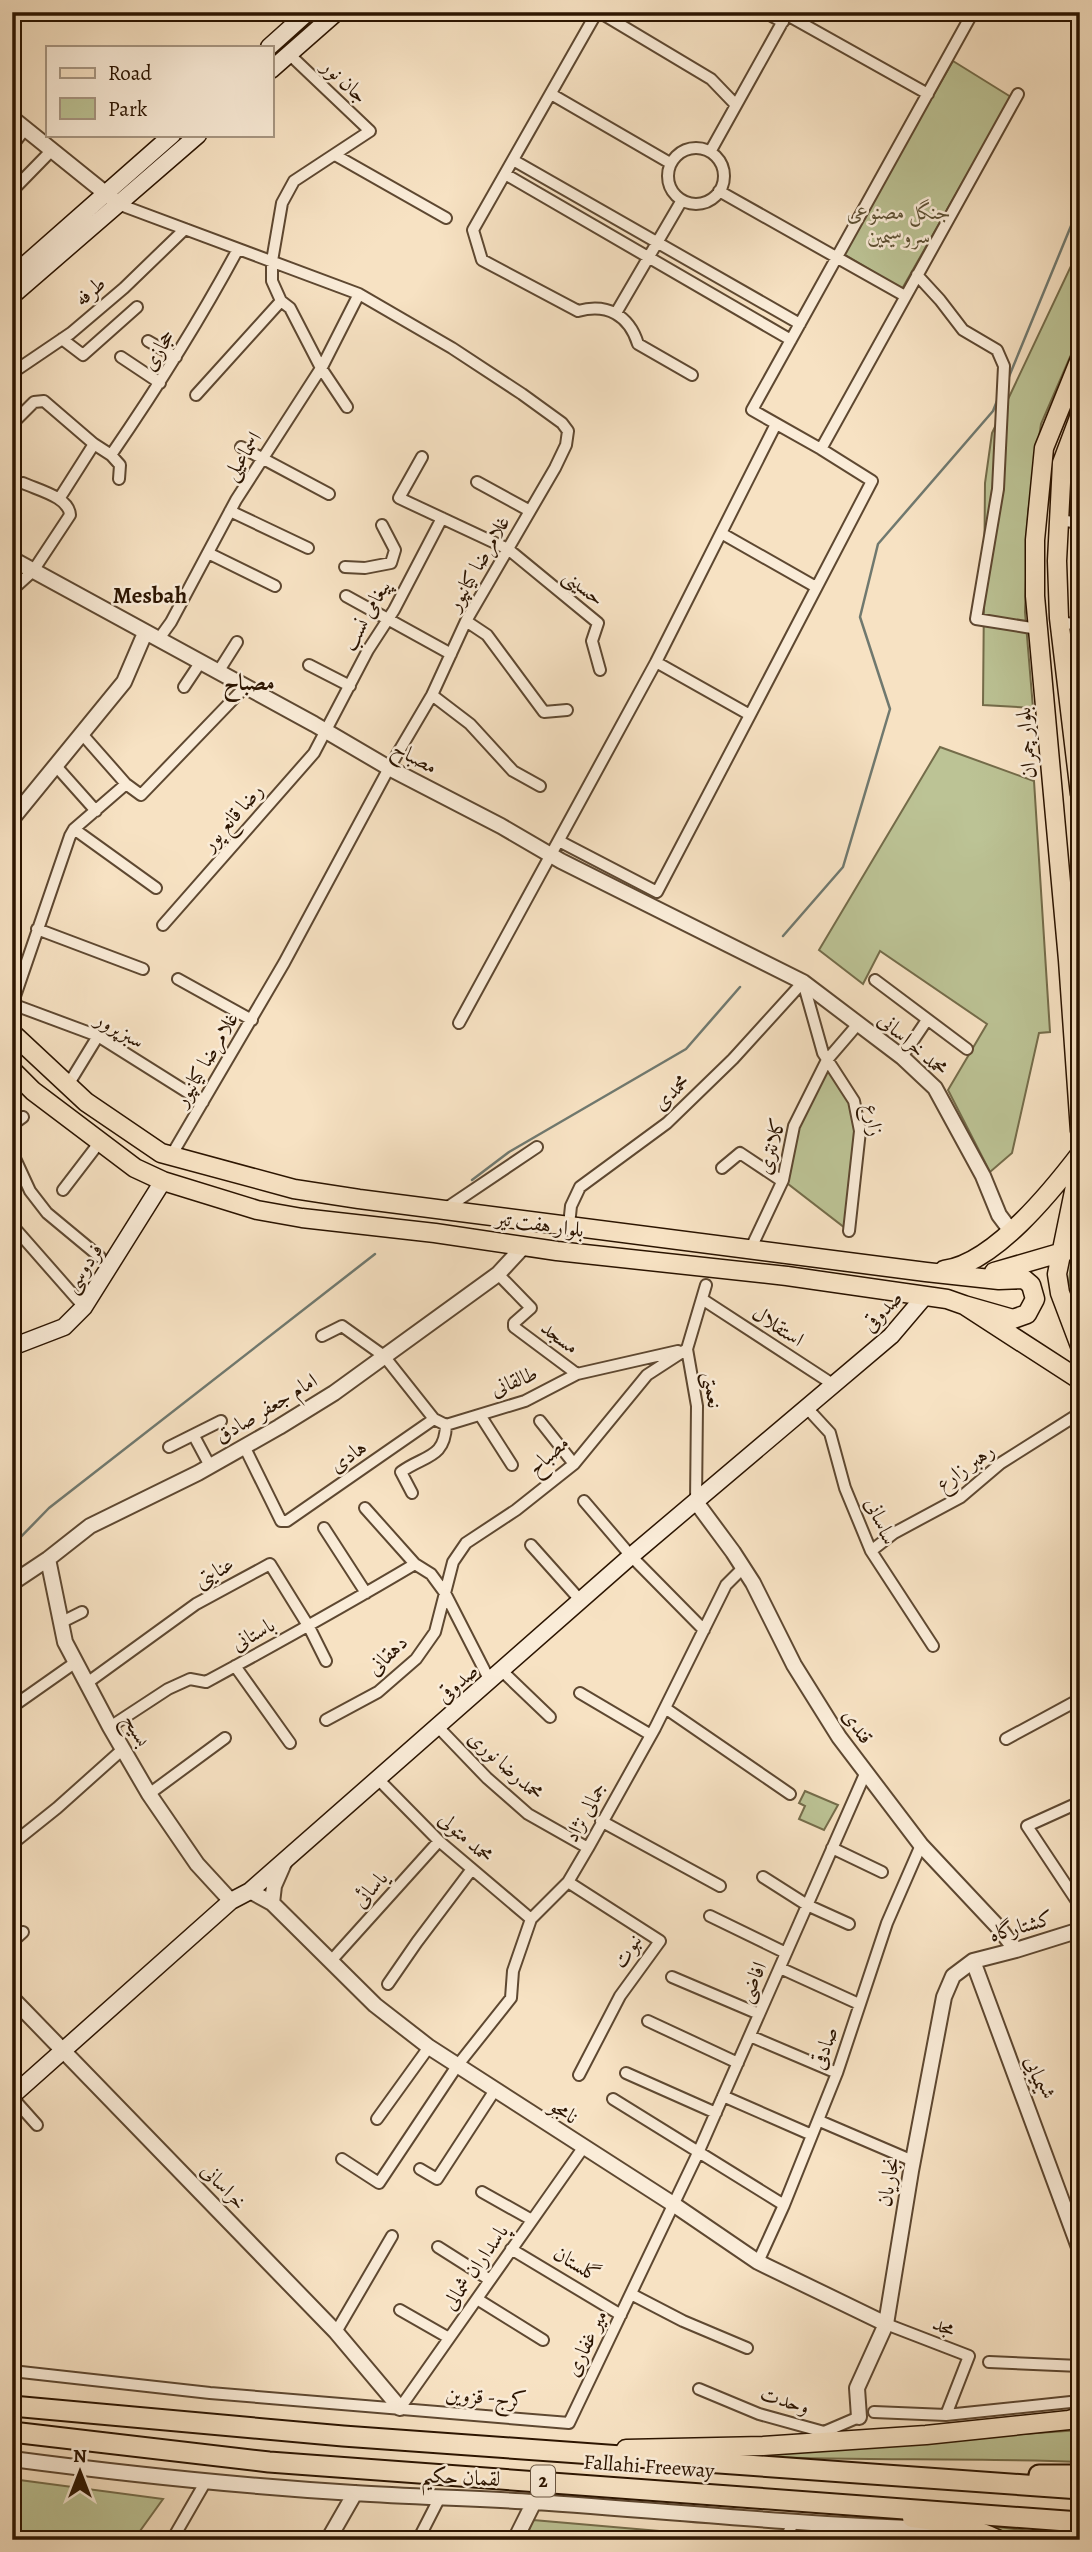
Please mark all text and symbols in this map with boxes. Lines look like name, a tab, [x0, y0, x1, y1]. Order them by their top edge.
legend	[46, 46, 273, 136]
street label: جان نور	[314, 51, 374, 109]
text: Road	[108, 59, 152, 87]
text: Park	[108, 95, 148, 123]
park label: جنگل مصنوعی سروسیمین	[847, 198, 951, 250]
street label: طرفه	[68, 270, 112, 312]
street label: حجازی	[135, 324, 181, 376]
street label: اسماعیلی	[216, 426, 270, 487]
street label: غلامرضا کیانپور	[439, 510, 517, 618]
street label: حسینی	[557, 562, 611, 613]
street label: پیغامی نسب	[335, 574, 398, 656]
district label: Mesbah	[113, 580, 187, 611]
district label: مصباح	[223, 667, 275, 703]
street label: بلوار چمران	[1009, 706, 1043, 780]
street label: مصباح	[385, 734, 442, 785]
street label: رضا قانع پور	[194, 777, 273, 862]
street label: سبزپرور	[89, 1004, 150, 1055]
street label: محمد خراسانی	[872, 1006, 954, 1082]
street label: غلامرضا کیانپور	[166, 1007, 246, 1114]
street label: محمدی	[646, 1068, 696, 1116]
street label: زارع	[854, 1102, 890, 1139]
street label: کلانتری	[750, 1114, 792, 1178]
street label: بلوار هفت تیر	[492, 1204, 586, 1244]
street label: فردوسی	[57, 1238, 110, 1299]
street label: صدوقی	[855, 1284, 909, 1338]
street label: استقلال	[747, 1299, 809, 1353]
street label: مسجد	[535, 1313, 585, 1361]
street label: طالقانی	[486, 1359, 542, 1403]
street label: امام جعفر صادق	[209, 1366, 325, 1453]
street label: نعمتی	[696, 1370, 729, 1410]
street label: مصباح	[521, 1429, 578, 1485]
street label: هادی	[324, 1433, 372, 1479]
street label: رهبر زارع	[930, 1436, 1002, 1501]
street label: ساسانی	[858, 1493, 904, 1549]
street label: عنایتی	[189, 1550, 239, 1594]
street label: باستانی	[226, 1611, 280, 1657]
street label: دهقانی	[360, 1629, 414, 1681]
street label: صدوقی	[430, 1657, 484, 1709]
street label: قندی	[836, 1703, 880, 1749]
street label: بسیح	[112, 1709, 158, 1754]
street label: محمدرضا نوری	[462, 1724, 550, 1807]
street label: جمالی نژاد	[557, 1777, 613, 1847]
street label: محمد متولی	[432, 1805, 500, 1869]
street label: یاسائی	[346, 1864, 395, 1914]
street label: کشتارگاه	[986, 1904, 1056, 1948]
street label: نبوت	[606, 1928, 648, 1974]
street label: افاضی	[731, 1957, 774, 2007]
street label: صادقی	[804, 2023, 844, 2073]
street label: شیمیایی	[1018, 2052, 1060, 2104]
street label: نامجو	[543, 2090, 584, 2131]
street label: نجاریان	[870, 2155, 906, 2209]
street label: خراسانی	[195, 2156, 253, 2216]
street label: پاسداران شمالی	[435, 2218, 516, 2316]
street label: گلستان	[548, 2239, 606, 2289]
street label: میر غفاری	[558, 2305, 614, 2381]
street label: مجد	[928, 2309, 960, 2343]
street label: کرج- قزوین	[444, 2379, 528, 2419]
street label: وحدت	[757, 2379, 813, 2421]
north arrow	[46, 2436, 116, 2506]
text: N	[73, 2443, 87, 2469]
street label: Fallahi Freeway	[583, 2447, 716, 2485]
street label: لقمان حکیم	[420, 2461, 501, 2500]
road number: 2	[531, 2466, 555, 2496]

